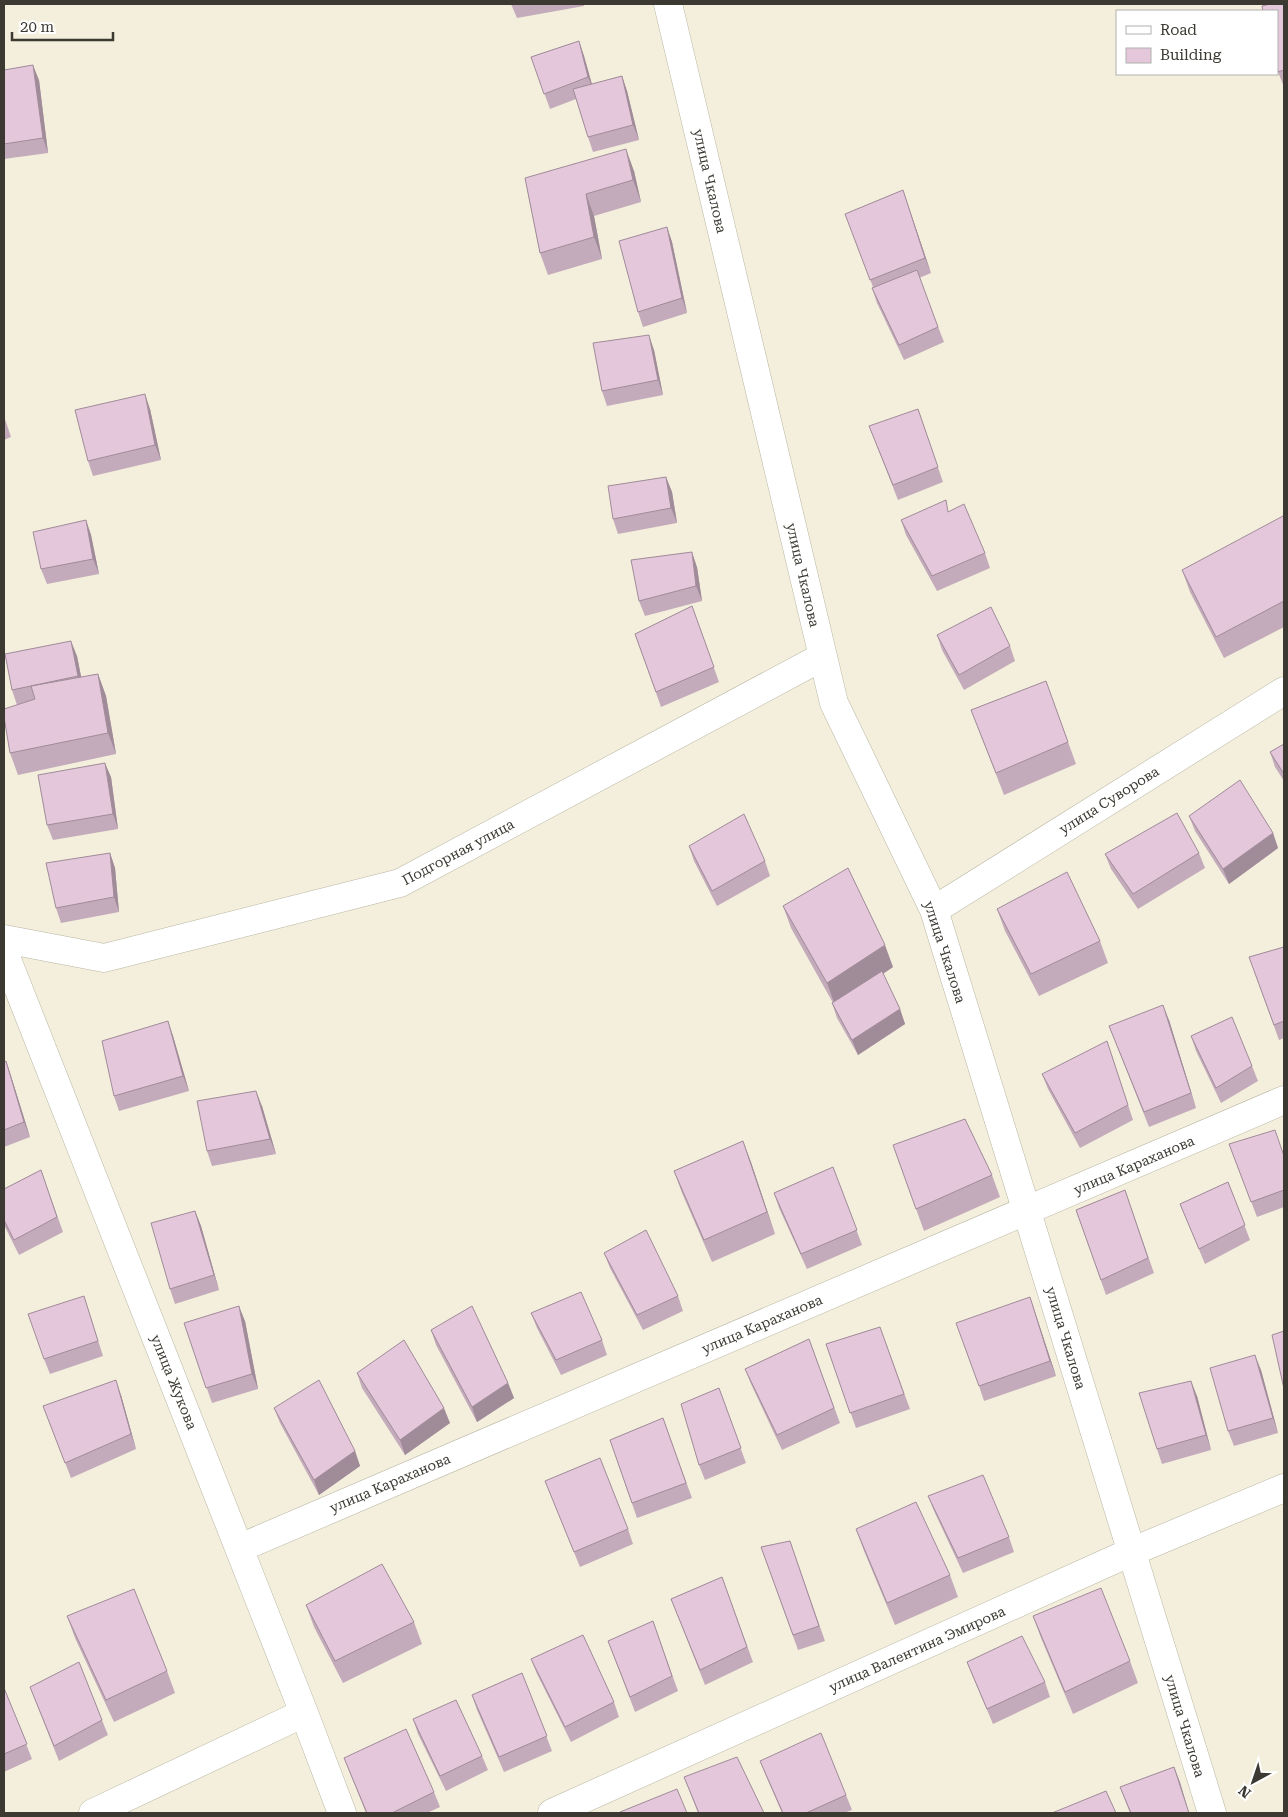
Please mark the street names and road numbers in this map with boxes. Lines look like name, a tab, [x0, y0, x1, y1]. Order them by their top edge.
street label: улица Чкалова	[690, 127, 730, 235]
street label: улица Чкалова	[783, 521, 823, 629]
street label: улица Суворова	[1056, 763, 1162, 837]
street label: Подгорная улица	[399, 816, 517, 888]
street label: улица Чкалова	[921, 899, 969, 1005]
street label: улица Караханова	[1071, 1132, 1197, 1198]
street label: улица Чкалова	[1043, 1285, 1089, 1392]
street label: улица Караханова	[699, 1291, 825, 1357]
street label: улица Жукова	[148, 1332, 200, 1432]
street label: улица Караханова	[327, 1450, 453, 1516]
street label: улица Валентина Эмирова	[826, 1603, 1008, 1695]
street label: улица Чкалова	[1162, 1673, 1208, 1780]

